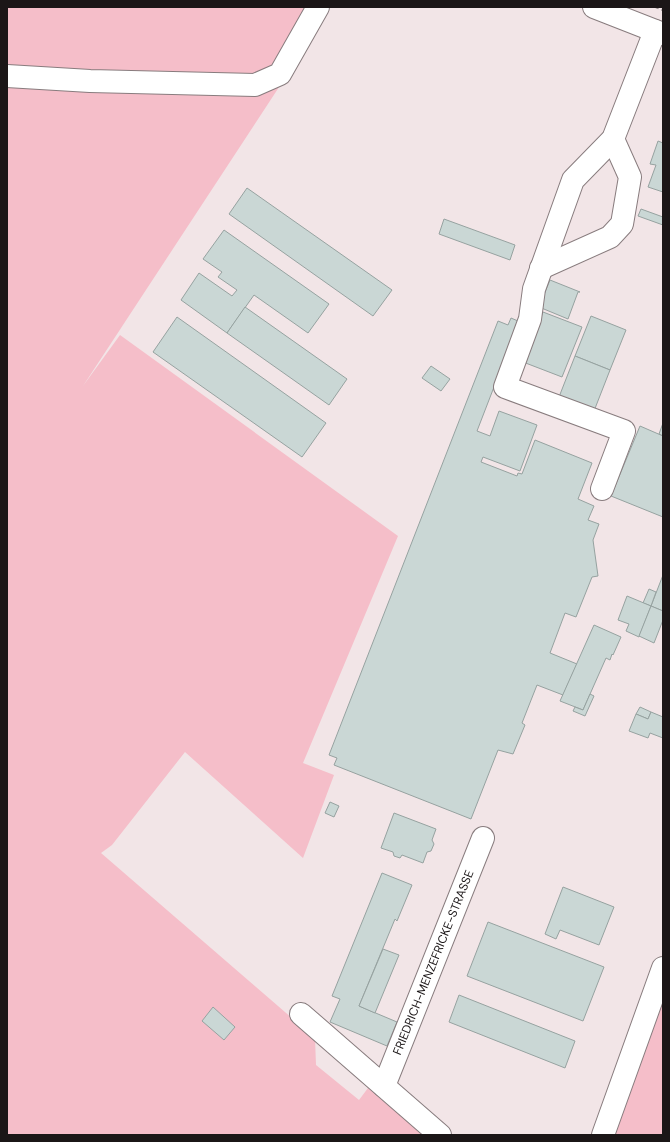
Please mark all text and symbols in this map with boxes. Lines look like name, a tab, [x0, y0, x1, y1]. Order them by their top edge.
street label: FRIEDRICH-MENZEFRICKE-STRASSE	[389, 867, 477, 1057]

